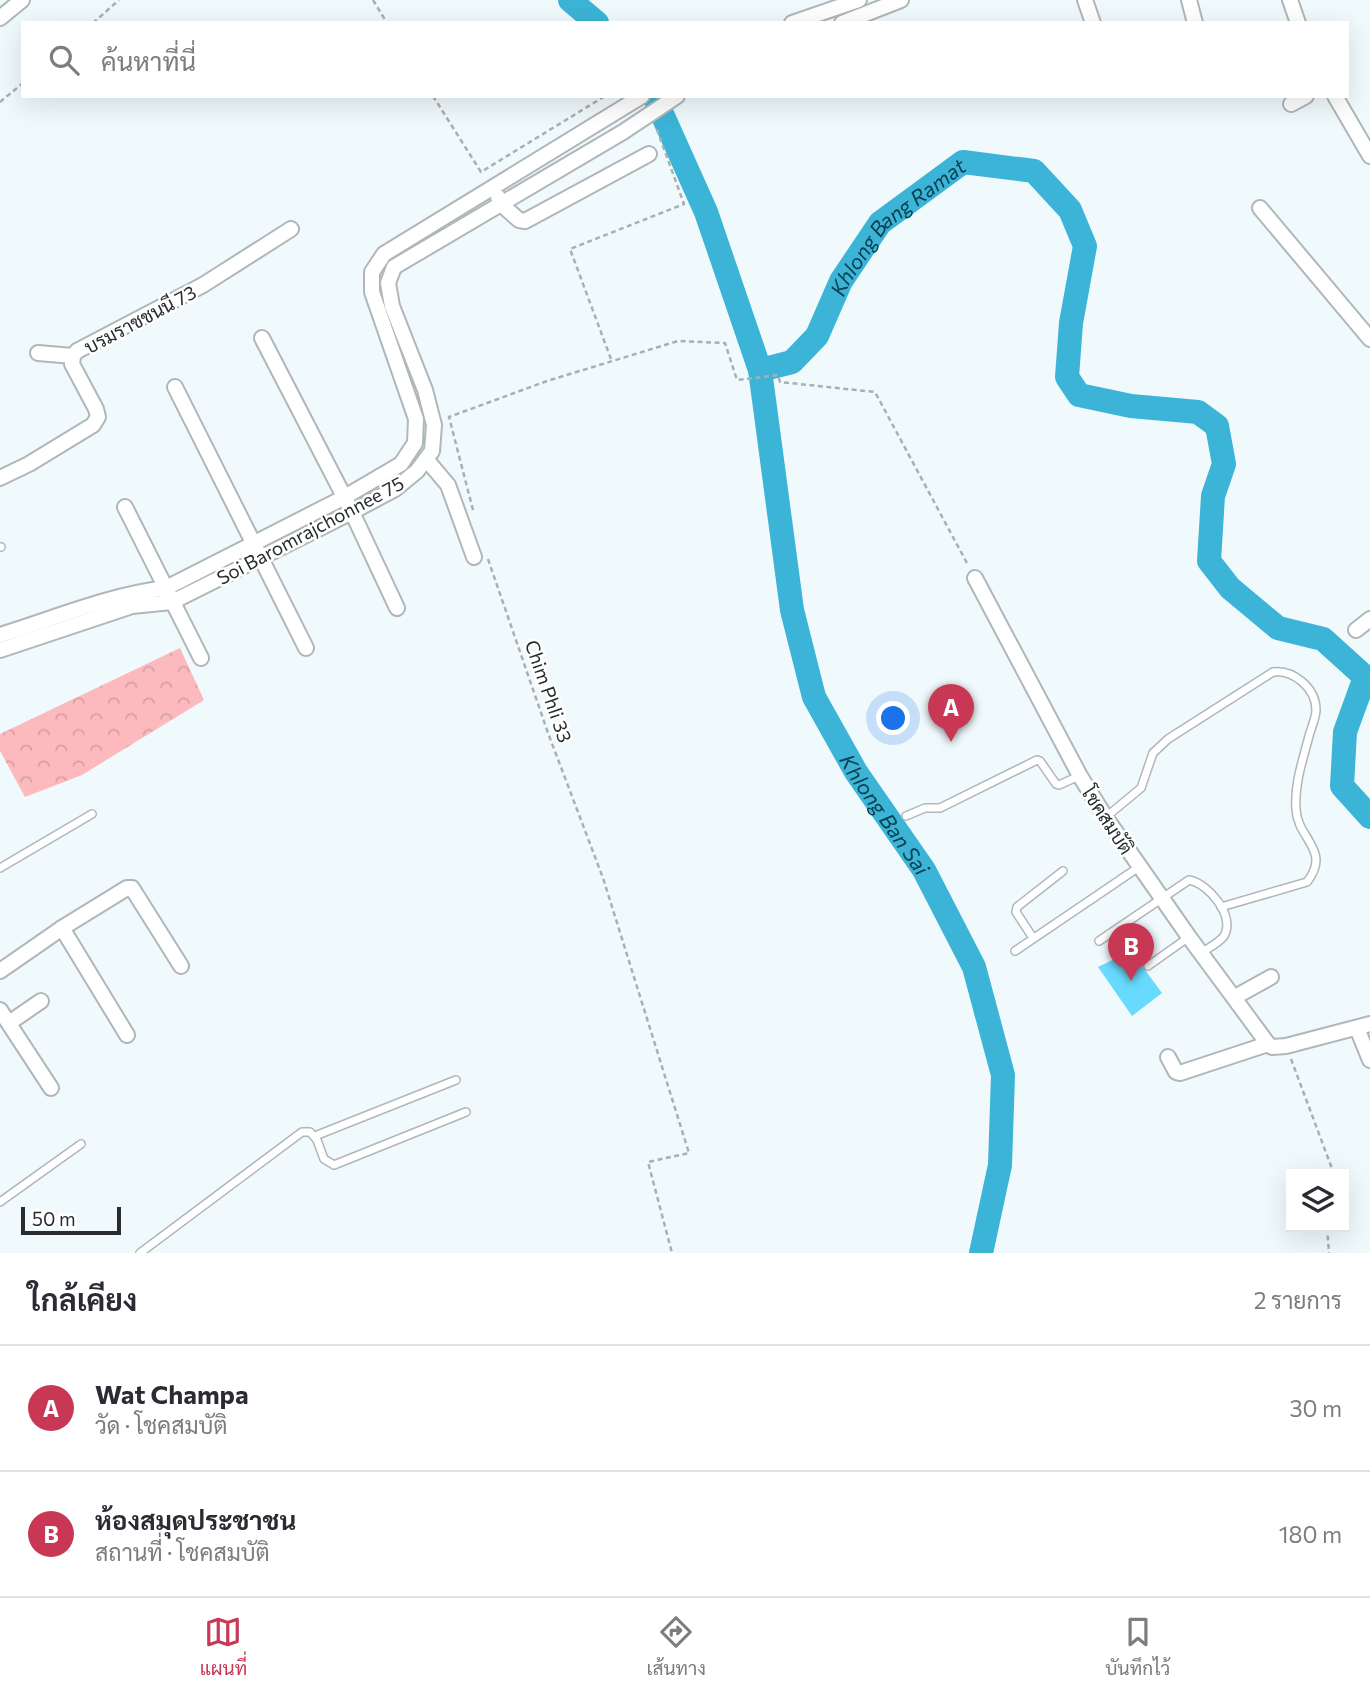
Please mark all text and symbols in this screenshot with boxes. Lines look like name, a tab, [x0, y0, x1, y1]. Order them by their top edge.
search box	[21, 21, 1349, 98]
icon: search	[45, 41, 83, 79]
text: ค้นหาที่นี่	[101, 45, 196, 76]
water label: Khlong Bang Ramat	[824, 152, 970, 299]
street label: บรมราชชนนี 73	[80, 280, 200, 358]
street label: Soi Baromrajchonnee 75	[213, 471, 407, 589]
street label: Chim Phli 33	[521, 637, 577, 745]
pin: A	[928, 684, 974, 742]
your location	[876, 701, 910, 735]
water label: Khlong Ban Sai	[836, 749, 936, 879]
street label: โชคสมบัติ	[1077, 781, 1139, 858]
pin: B	[1108, 923, 1154, 981]
map controls	[1286, 1169, 1349, 1232]
button: layers	[1286, 1169, 1349, 1232]
scale bar	[21, 1204, 121, 1236]
text: 50 m	[32, 1207, 76, 1230]
text: ใกล้เคียง	[28, 1280, 137, 1317]
text: 2 รายการ	[1254, 1286, 1342, 1314]
text: Wat Champa	[95, 1378, 249, 1409]
text: A	[43, 1394, 59, 1422]
text: 30 m	[1289, 1394, 1342, 1422]
text: วัด · โชคสมบัติ	[95, 1411, 227, 1439]
text: ห้องสมุดประชาชน	[95, 1504, 296, 1535]
text: B	[43, 1520, 59, 1548]
text: 180 m	[1279, 1520, 1342, 1548]
text: สถานที่ · โชคสมบัติ	[95, 1538, 270, 1566]
tab: แผนที่	[200, 1613, 247, 1679]
tab: เส้นทาง	[647, 1613, 706, 1679]
tab: บันทึกไว้	[1105, 1613, 1170, 1679]

